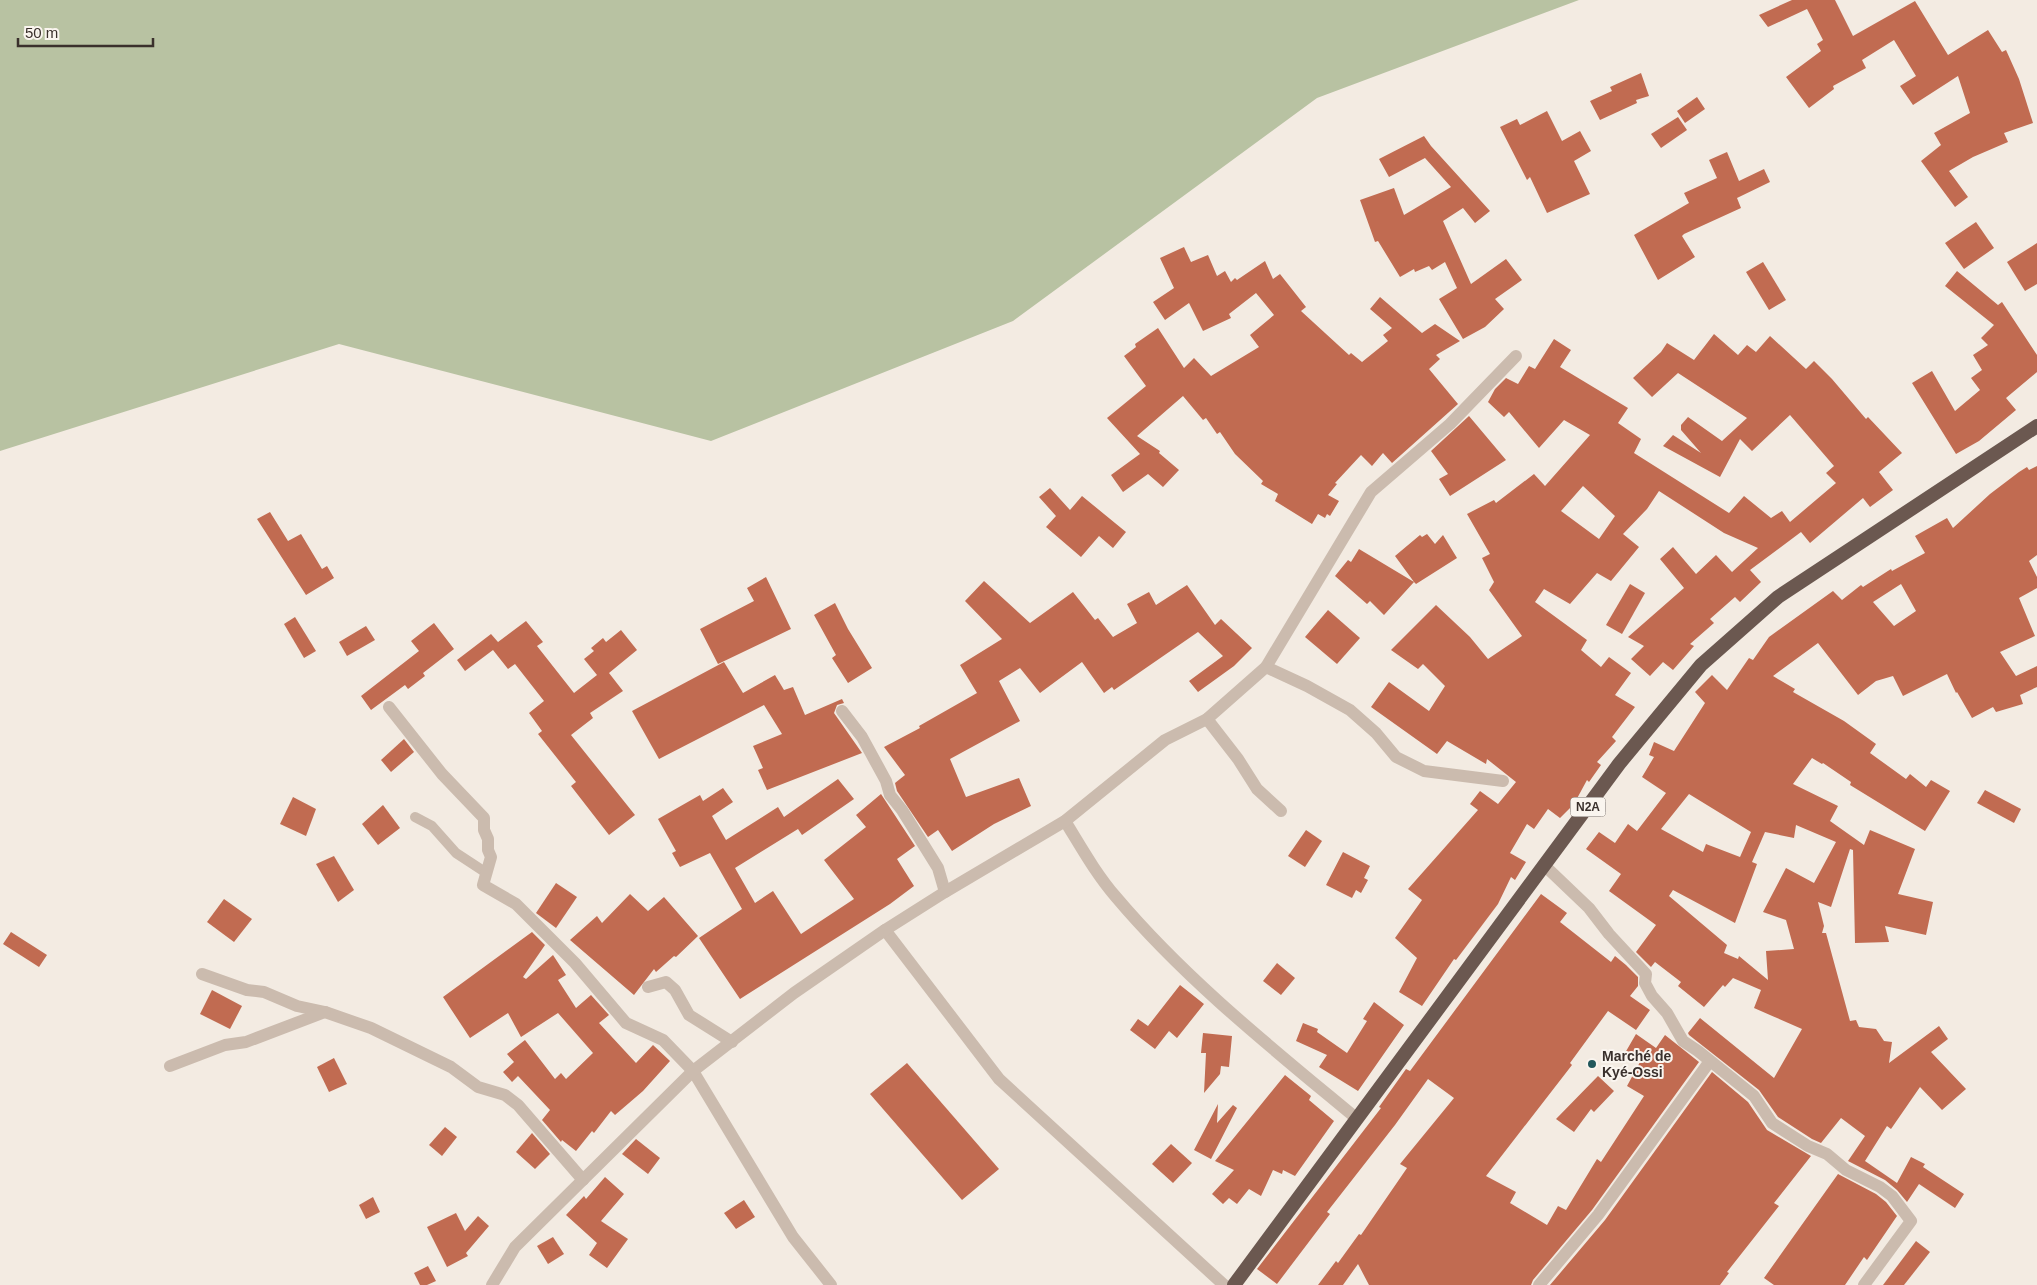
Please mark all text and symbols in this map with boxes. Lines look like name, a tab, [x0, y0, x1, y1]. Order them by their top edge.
scale bar	[18, 15, 152, 47]
text: 50 m	[25, 24, 58, 41]
road number: N2A	[1570, 798, 1606, 816]
place label: Marché de Kyé-Ossi	[1602, 1048, 1671, 1080]
marker: Marché de Kyé-Ossi	[1586, 1058, 1598, 1070]

